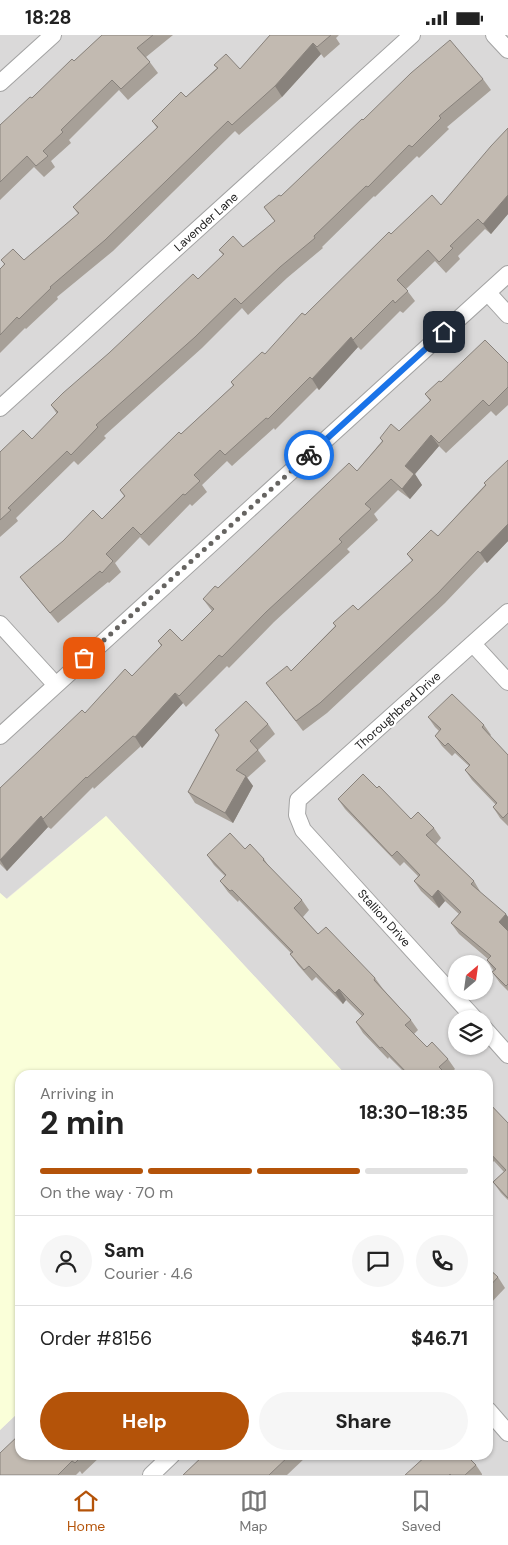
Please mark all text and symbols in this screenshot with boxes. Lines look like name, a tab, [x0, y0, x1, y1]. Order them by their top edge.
text: 18:28	[25, 5, 72, 30]
street label: Lavender Lane	[171, 189, 242, 255]
pin	[423, 311, 465, 353]
icon: home	[430, 318, 458, 346]
courier	[284, 430, 334, 480]
icon: bike	[295, 441, 323, 469]
pin	[63, 637, 105, 679]
icon: bag	[70, 644, 98, 672]
street label: Thoroughbred Drive	[352, 668, 444, 754]
street label: Stallion Drive	[354, 886, 414, 950]
north arrow	[448, 955, 492, 1000]
map controls	[448, 955, 493, 1055]
button: layers	[448, 1010, 493, 1055]
text: Arriving in	[40, 1083, 114, 1104]
text: 18:30–18:35	[359, 1100, 468, 1125]
text: 2 min	[40, 1102, 125, 1144]
text: On the way · 70 m	[40, 1182, 173, 1203]
button: person	[40, 1235, 92, 1287]
button: chat	[352, 1235, 404, 1287]
button: phone	[416, 1235, 468, 1287]
text: Sam	[104, 1238, 145, 1263]
text: Courier · 4.6	[104, 1263, 193, 1284]
text: Order #8156	[40, 1326, 152, 1351]
text: $46.71	[411, 1326, 468, 1351]
button: Help	[40, 1392, 249, 1450]
button: Share	[259, 1392, 468, 1450]
tab: Home	[67, 1487, 105, 1535]
tab: Map	[239, 1487, 268, 1535]
tab: Saved	[402, 1487, 441, 1535]

